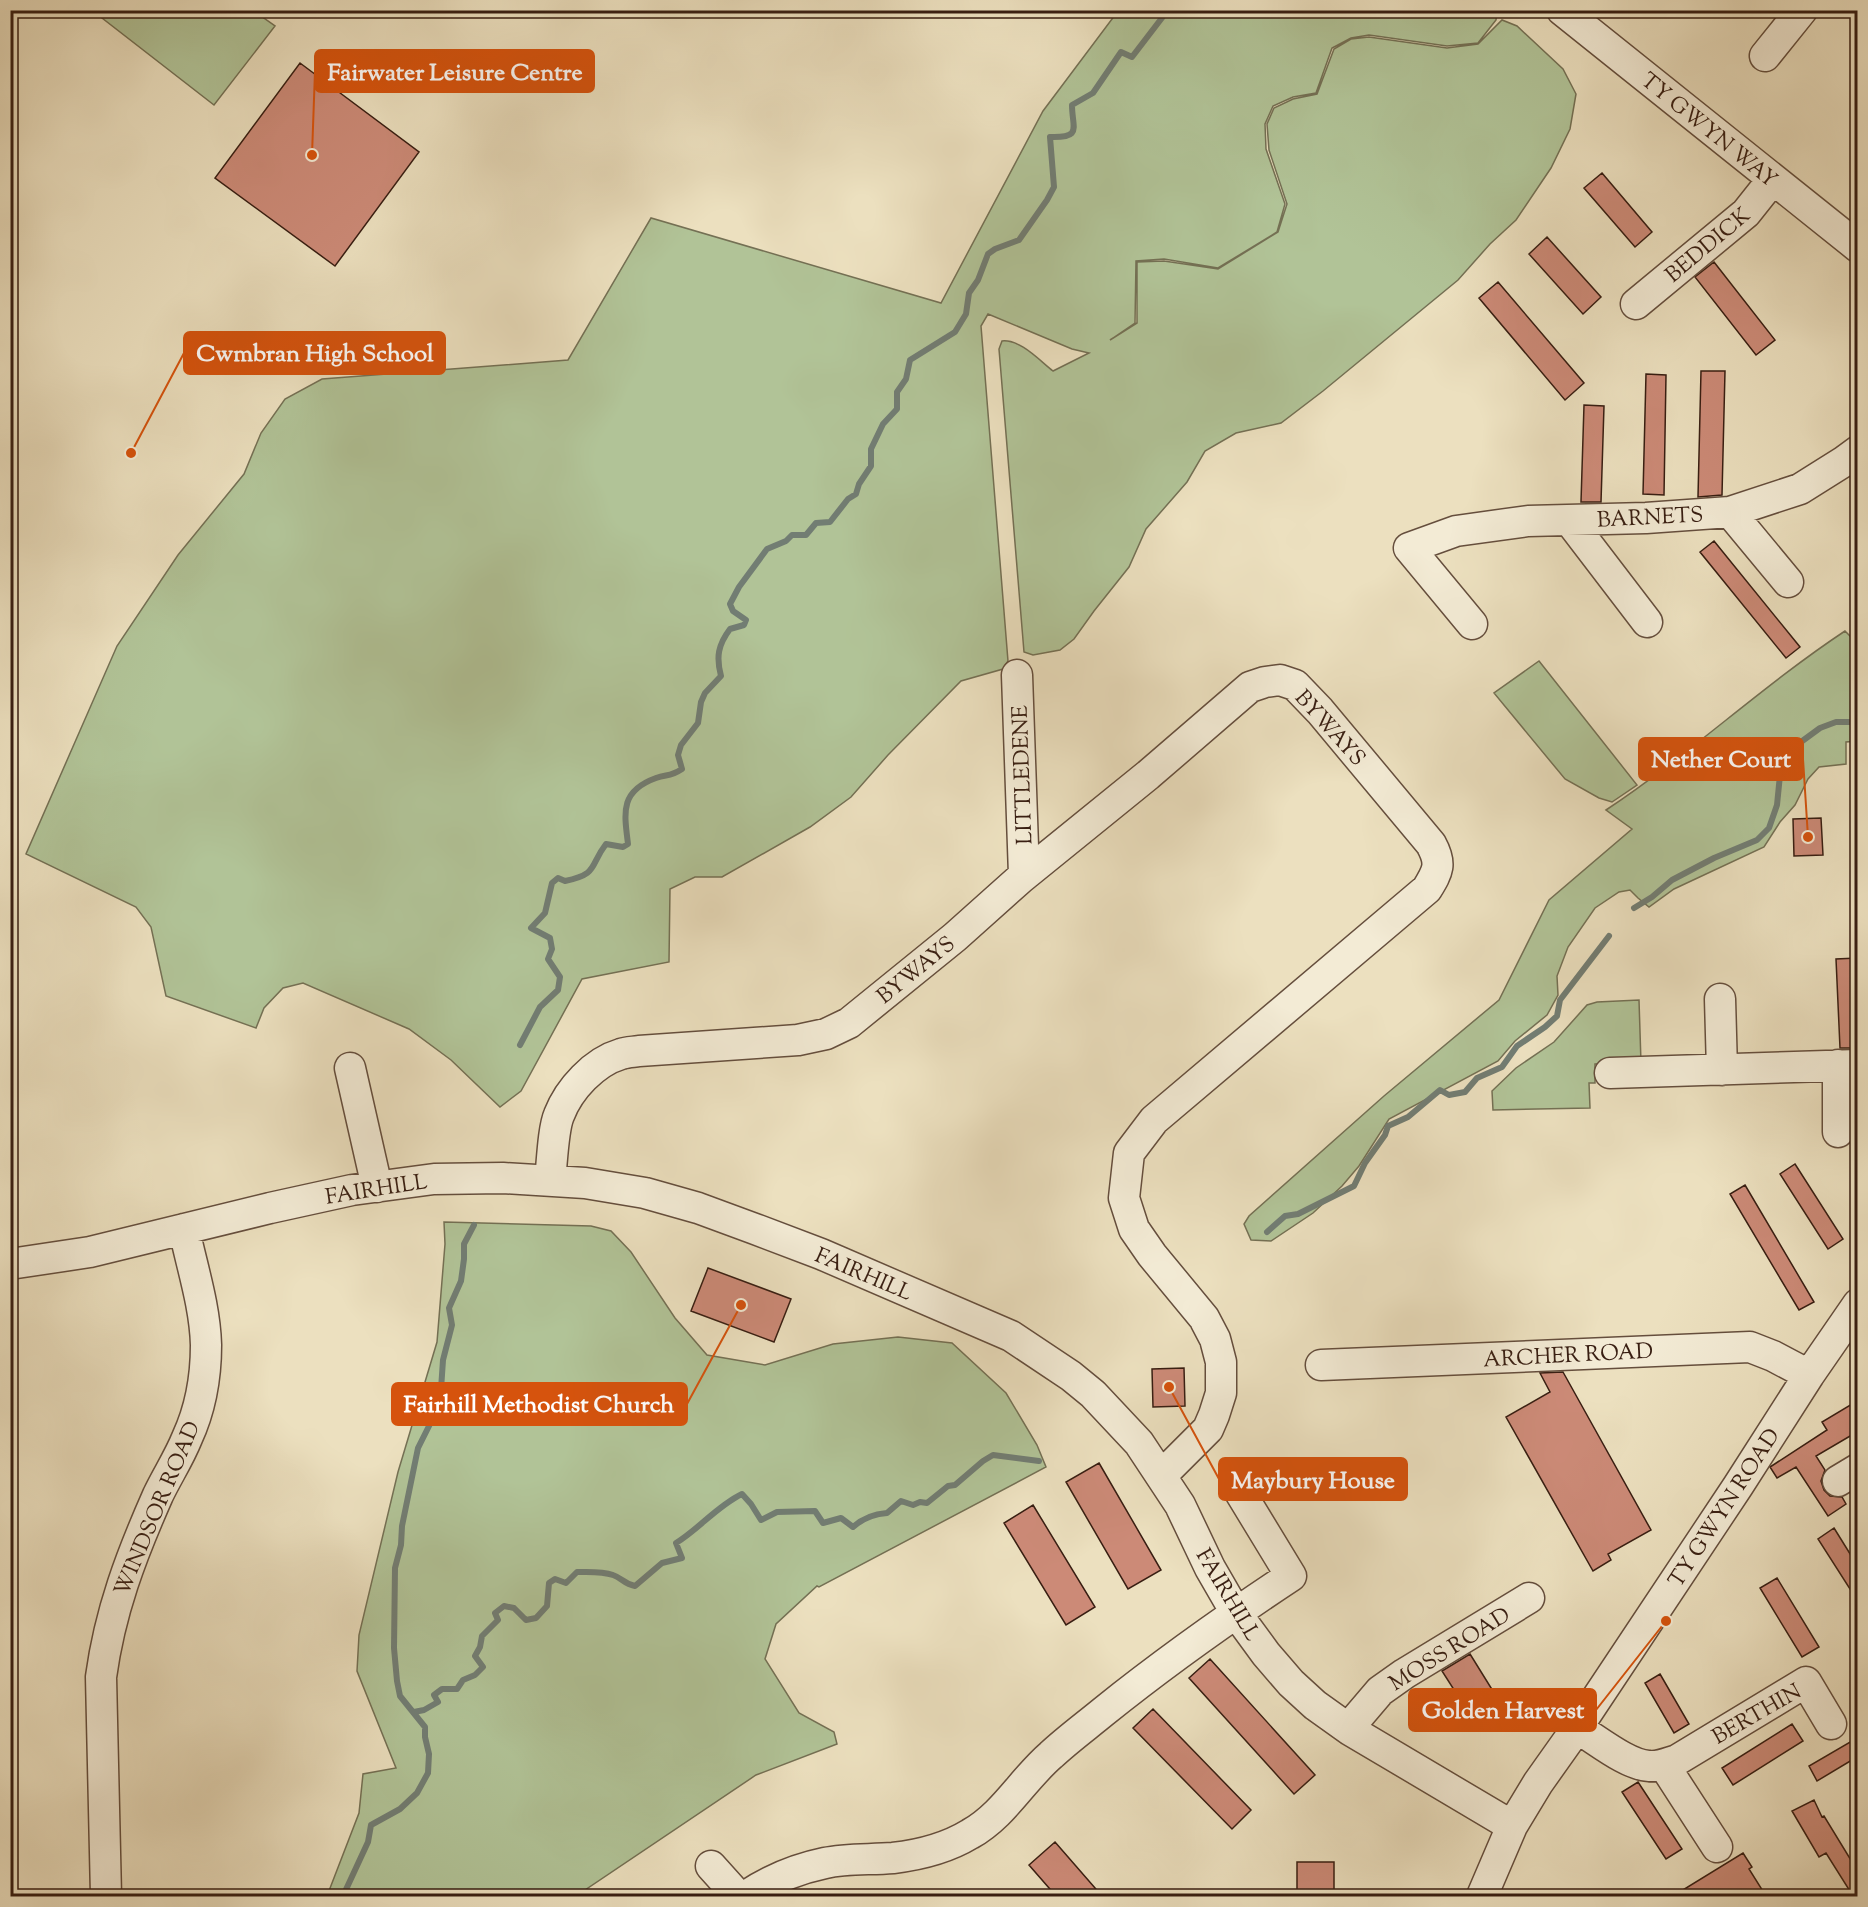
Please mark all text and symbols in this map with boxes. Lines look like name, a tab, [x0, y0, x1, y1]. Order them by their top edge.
callout: Fairwater Leisure Centre	[315, 50, 594, 92]
text: Fairwater Leisure Centre	[327, 57, 583, 91]
street label: TY GWYN WAY	[1633, 66, 1784, 197]
street label: BEDDICK	[1659, 201, 1759, 292]
callout: Cwmbran High School	[184, 332, 445, 374]
text: Cwmbran High School	[196, 338, 434, 372]
street label: BARNETS	[1596, 500, 1704, 538]
street label: BYWAYS	[1286, 684, 1372, 774]
street label: LITTLEDENE	[1006, 705, 1042, 845]
callout: Nether Court	[1639, 738, 1803, 780]
text: Nether Court	[1651, 744, 1792, 778]
street label: BYWAYS	[871, 930, 963, 1013]
street label: FAIRHILL	[323, 1167, 430, 1215]
street label: FAIRHILL	[809, 1241, 916, 1311]
street label: ARCHER ROAD	[1482, 1337, 1654, 1377]
callout: Fairhill Methodist Church	[392, 1383, 687, 1425]
text: Fairhill Methodist Church	[404, 1389, 675, 1423]
street label: WINDSOR ROAD	[107, 1417, 210, 1602]
street label: TY GWYN ROAD	[1662, 1423, 1789, 1595]
callout: Maybury House	[1219, 1458, 1407, 1500]
text: Maybury House	[1231, 1465, 1395, 1499]
street label: FAIRHILL	[1186, 1543, 1267, 1648]
street label: MOSS ROAD	[1384, 1600, 1517, 1701]
street label: BERTHIN	[1707, 1677, 1808, 1754]
callout: Golden Harvest	[1409, 1689, 1596, 1731]
text: Golden Harvest	[1422, 1695, 1585, 1729]

